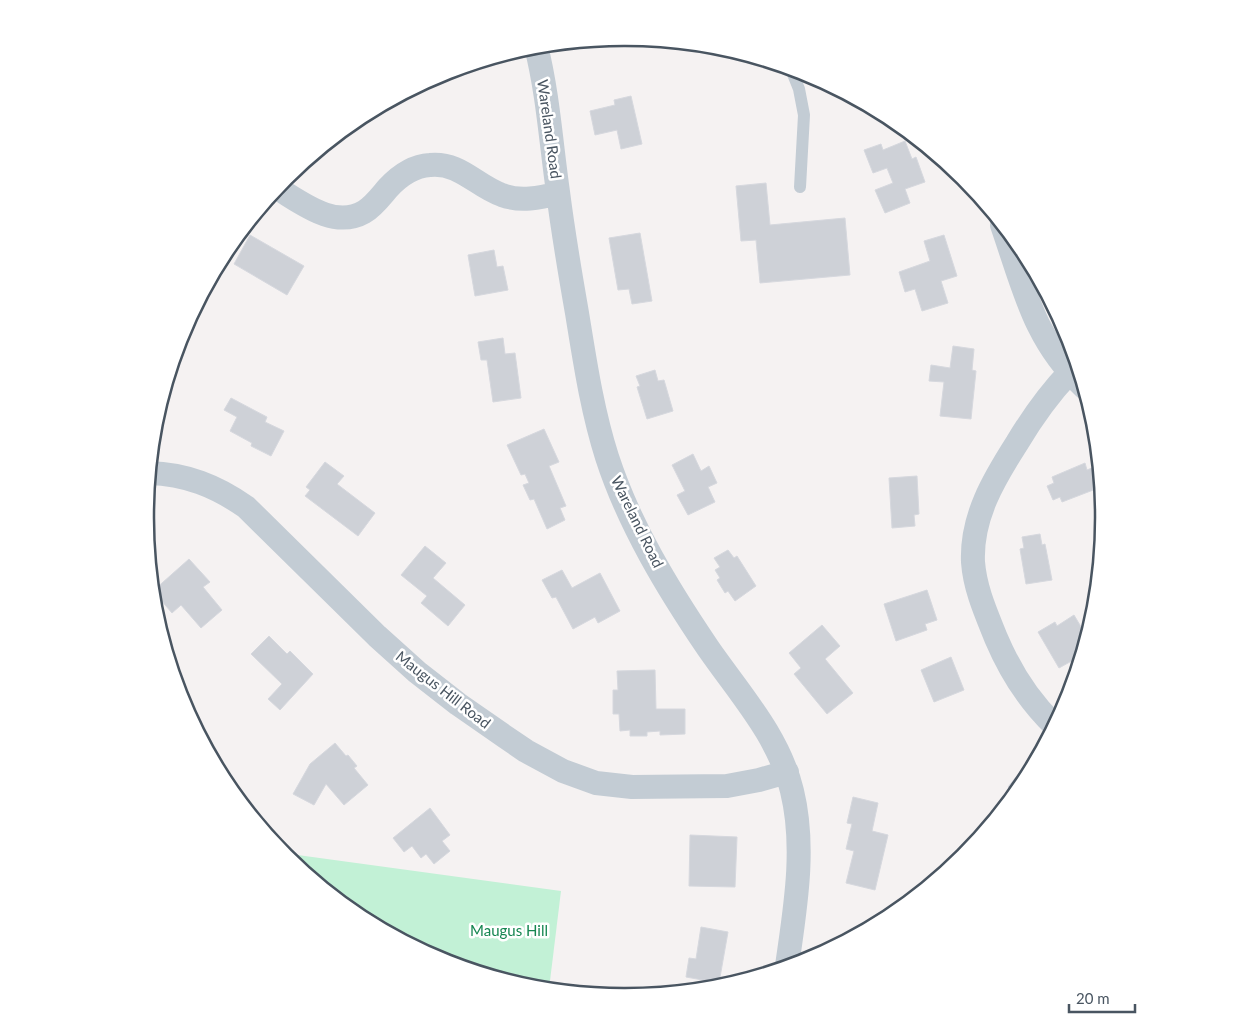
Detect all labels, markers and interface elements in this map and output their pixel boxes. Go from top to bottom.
street label: Wareland Road [534,78,566,180]
street label: Wareland Road [608,473,668,570]
street label: Maugus Hill Road [393,647,495,732]
park label: Maugus Hill [470,921,548,939]
scale bar [1069,982,1135,1014]
text: 20 m [1076,989,1110,1007]

